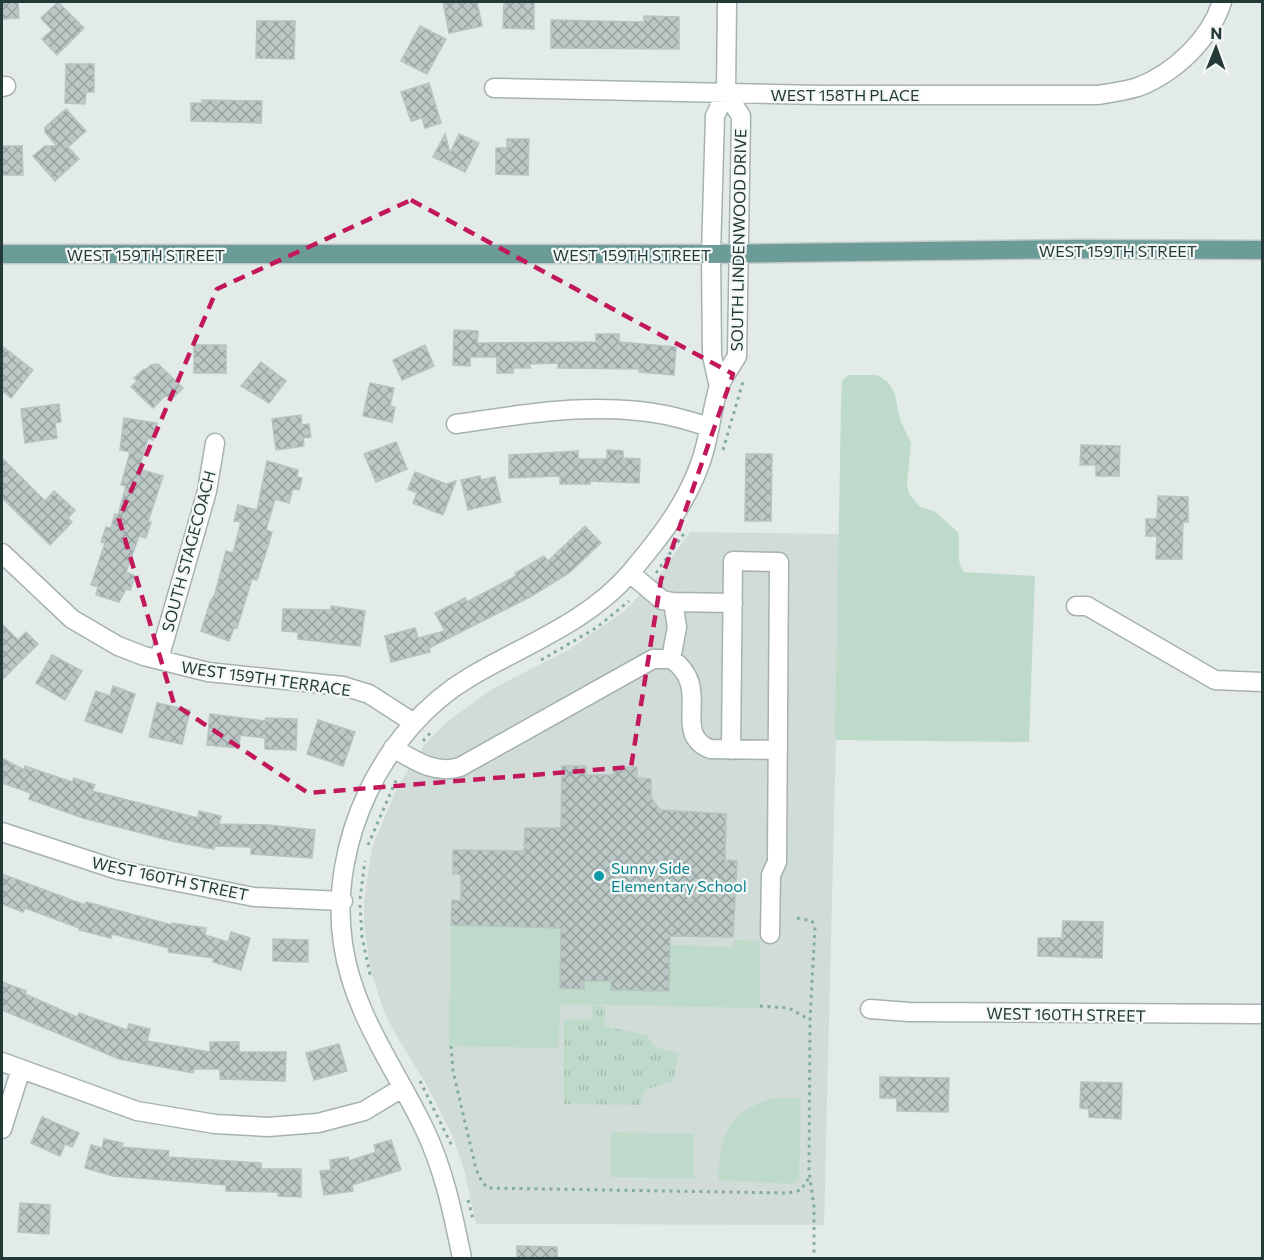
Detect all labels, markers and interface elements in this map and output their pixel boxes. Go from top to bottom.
north arrow [1186,18,1246,78]
text: N [1210,23,1222,42]
street label: WEST 158TH PLACE [770,85,920,104]
street label: SOUTH LINDENWOOD DRIVE [727,128,749,352]
street label: WEST 159TH STREET [1039,241,1197,260]
street label: WEST 159TH STREET [67,245,225,264]
street label: WEST 159TH STREET [553,245,711,264]
street label: SOUTH STAGECOACH [157,468,219,634]
street label: WEST 159TH TERRACE [180,657,352,699]
street label: WEST 160TH STREET [90,852,250,904]
place label: Sunny Side Elementary School [611,858,747,895]
marker: Sunny Side Elementary School [592,869,606,883]
street label: WEST 160TH STREET [986,1003,1146,1025]

